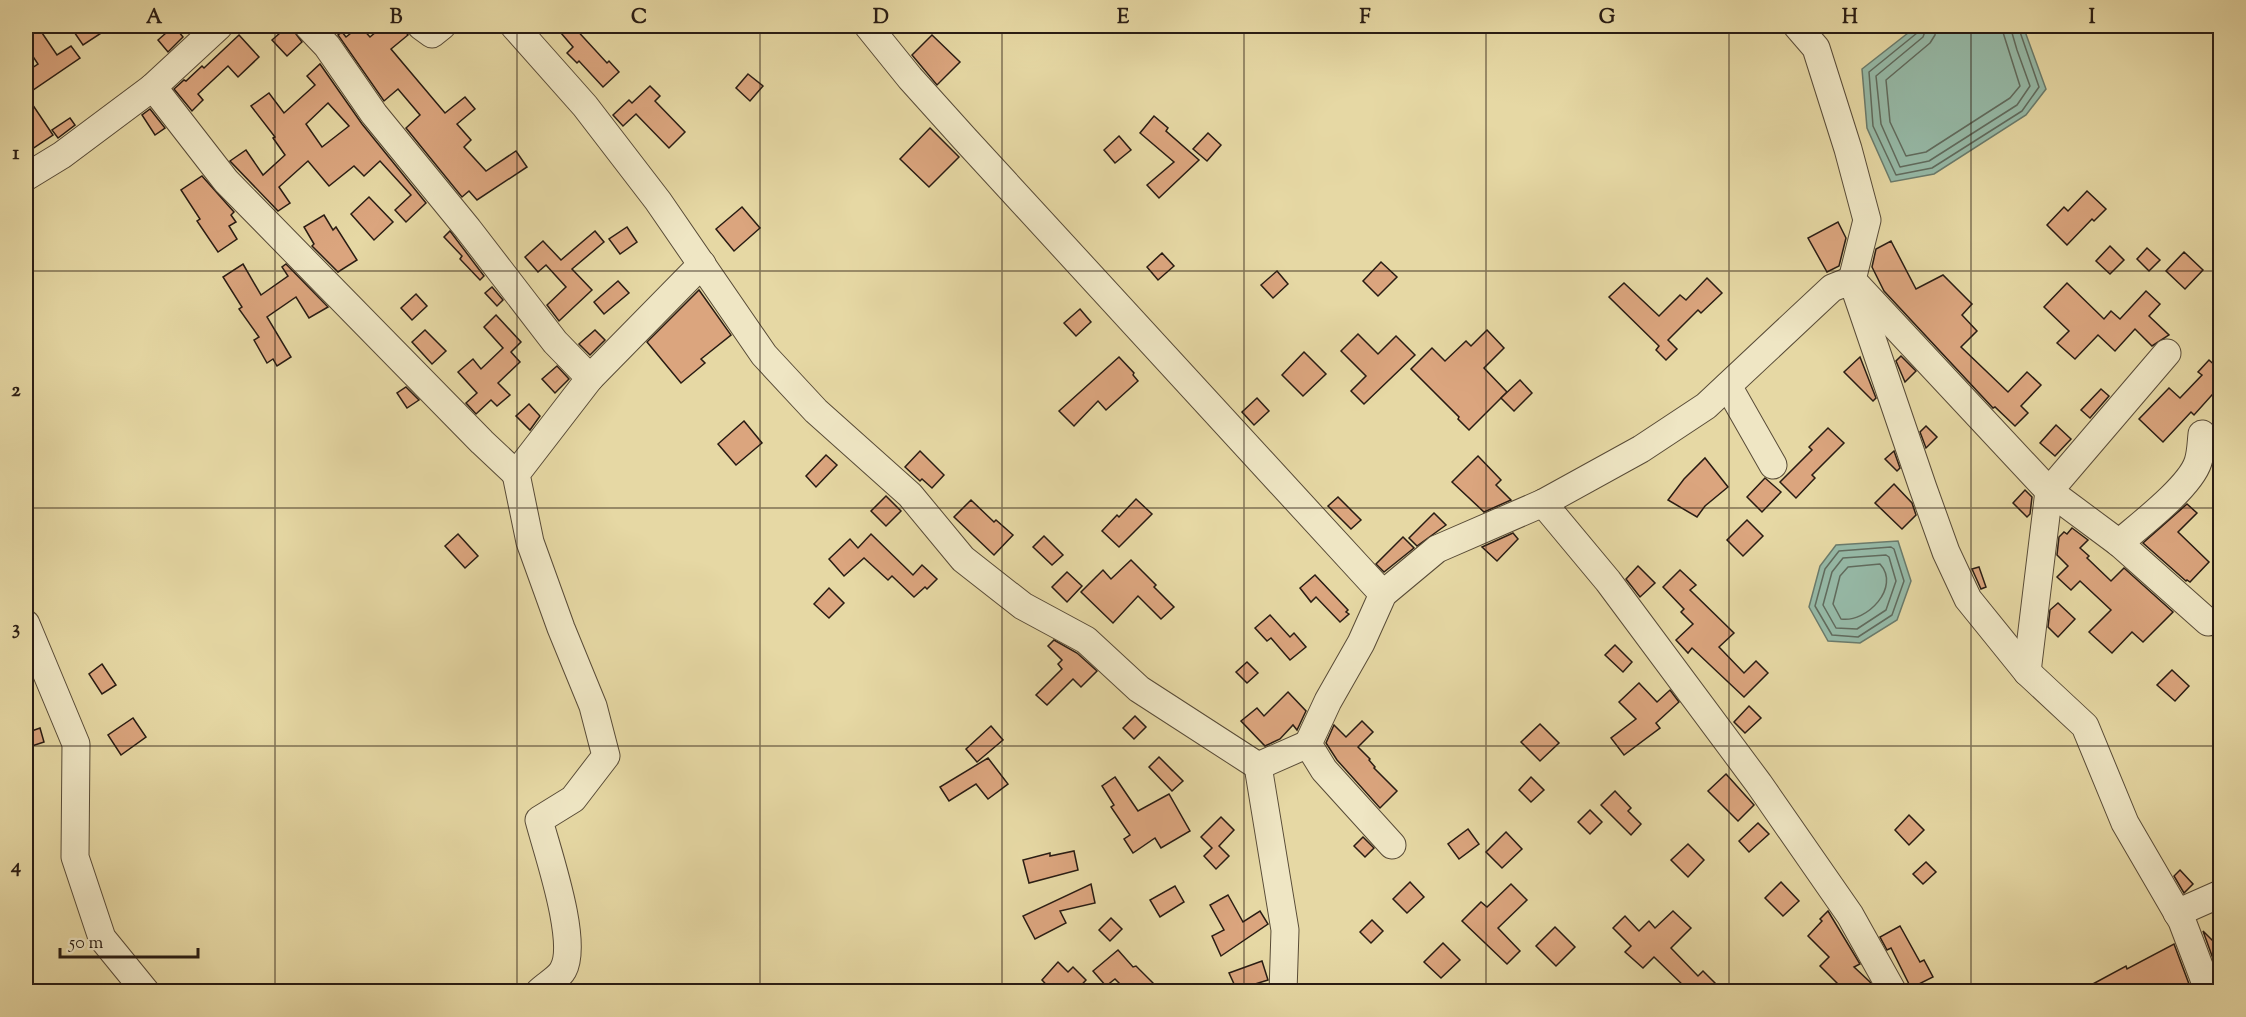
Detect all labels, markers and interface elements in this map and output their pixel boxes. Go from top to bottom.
text: A [146,4,163,33]
text: B [390,4,403,33]
text: C [631,4,647,33]
text: D [873,4,889,33]
text: E [1117,4,1130,33]
text: F [1359,4,1371,33]
text: G [1599,4,1616,33]
text: H [1842,4,1858,33]
text: I [2089,4,2096,33]
text: 1 [13,140,20,169]
text: 2 [11,377,21,406]
text: 3 [12,615,20,644]
text: 4 [10,853,21,882]
scale bar [60,921,198,959]
text: 50 m [68,931,104,957]

